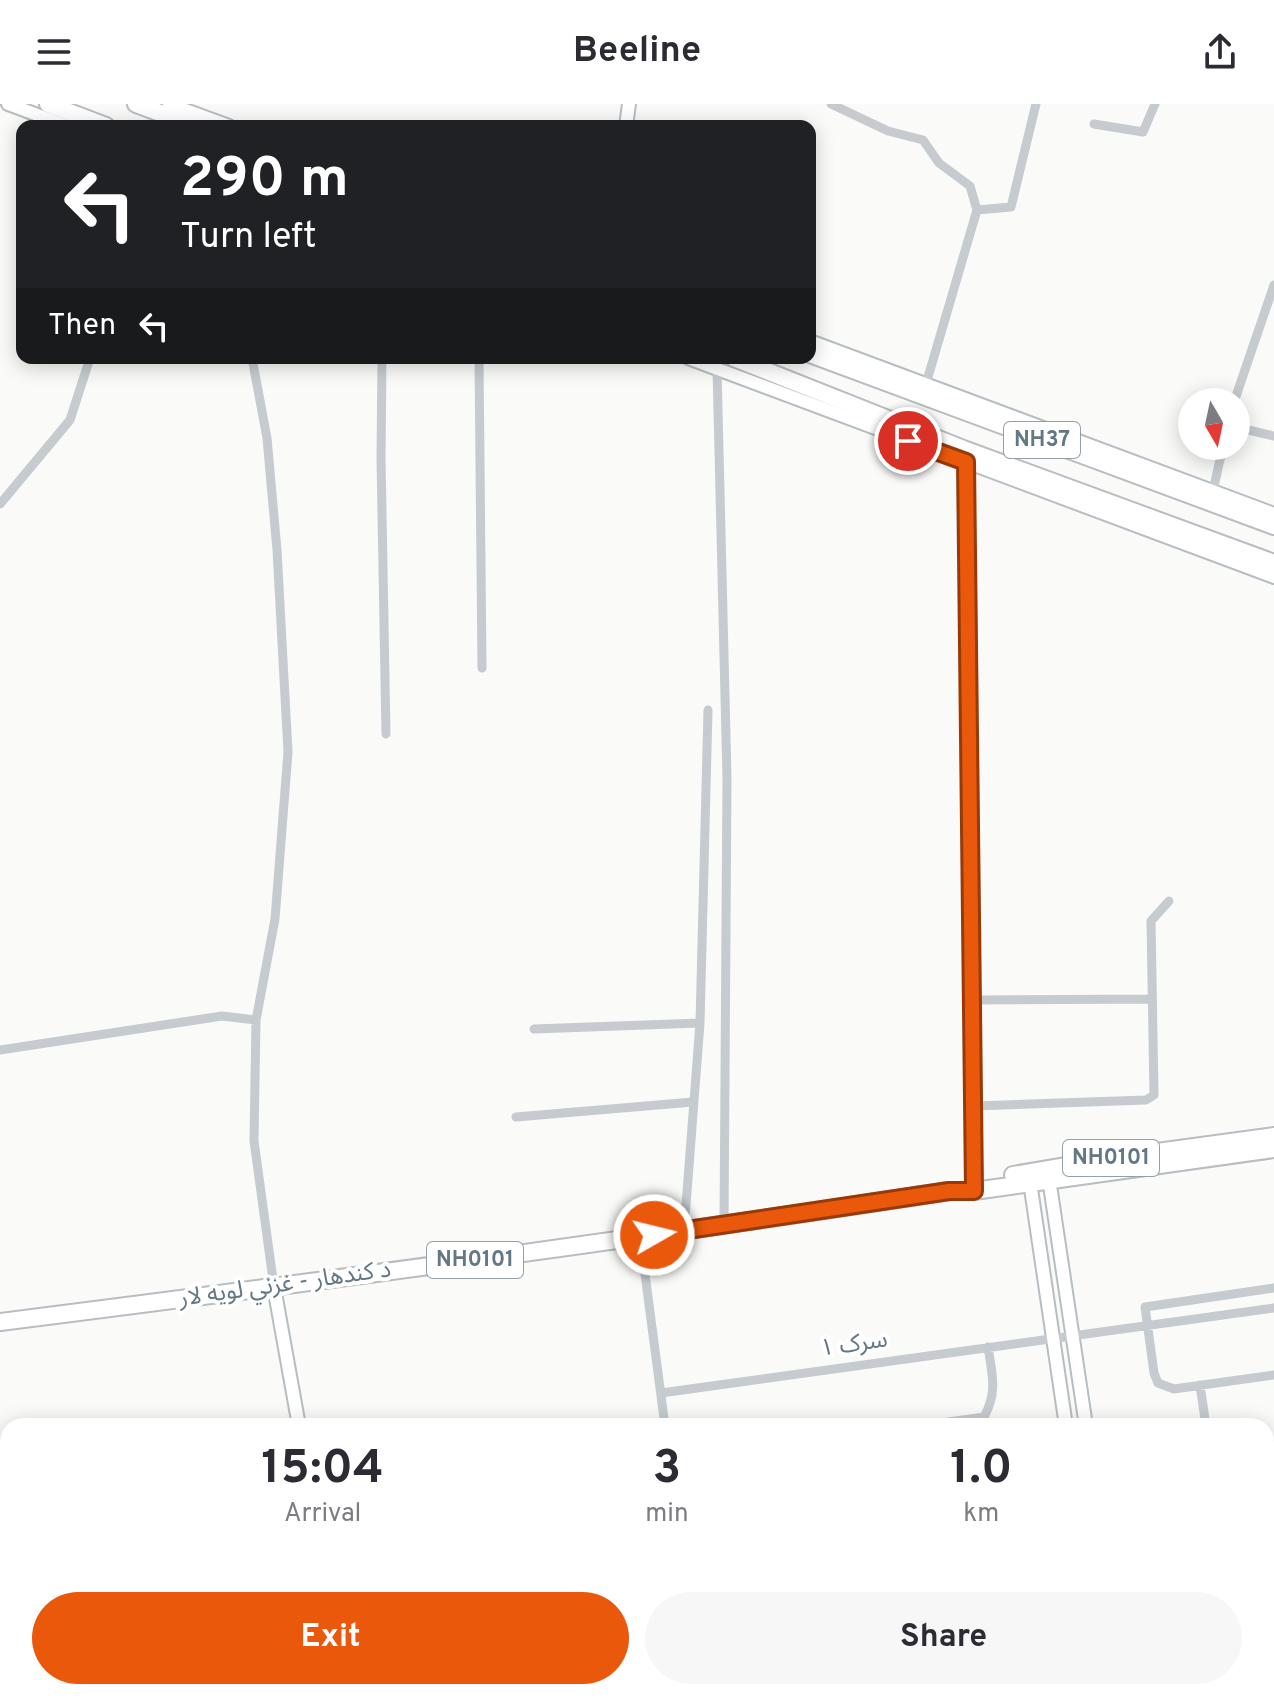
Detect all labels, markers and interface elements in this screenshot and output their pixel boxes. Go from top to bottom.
text: Beeline [573,29,701,75]
icon: menu [32,30,76,74]
icon: share [1198,30,1242,74]
text: 290 m [180,146,349,216]
icon: left [48,152,152,256]
text: Turn left [180,215,317,261]
icon: left [132,304,176,348]
text: Then [48,308,116,345]
north arrow [1178,388,1250,460]
map controls [1178,388,1250,460]
pin [874,407,942,475]
icon: arrive [886,419,930,463]
road number: NH37 [1004,422,1080,458]
road number: NH0101 [1063,1140,1159,1176]
position arrow [612,1193,696,1277]
road number: NH0101 [427,1242,523,1278]
street label: د کندهار - غزني لويه لار [176,1255,393,1316]
street label: سرک ۱ [818,1325,890,1365]
text: 15:04 [261,1440,384,1500]
text: 3 [653,1440,681,1500]
text: 1.0 [950,1440,1013,1500]
text: Arrival [284,1498,361,1531]
text: min [645,1498,689,1531]
text: km [963,1498,999,1531]
button: Exit [32,1592,629,1684]
button: Share [645,1592,1242,1684]

